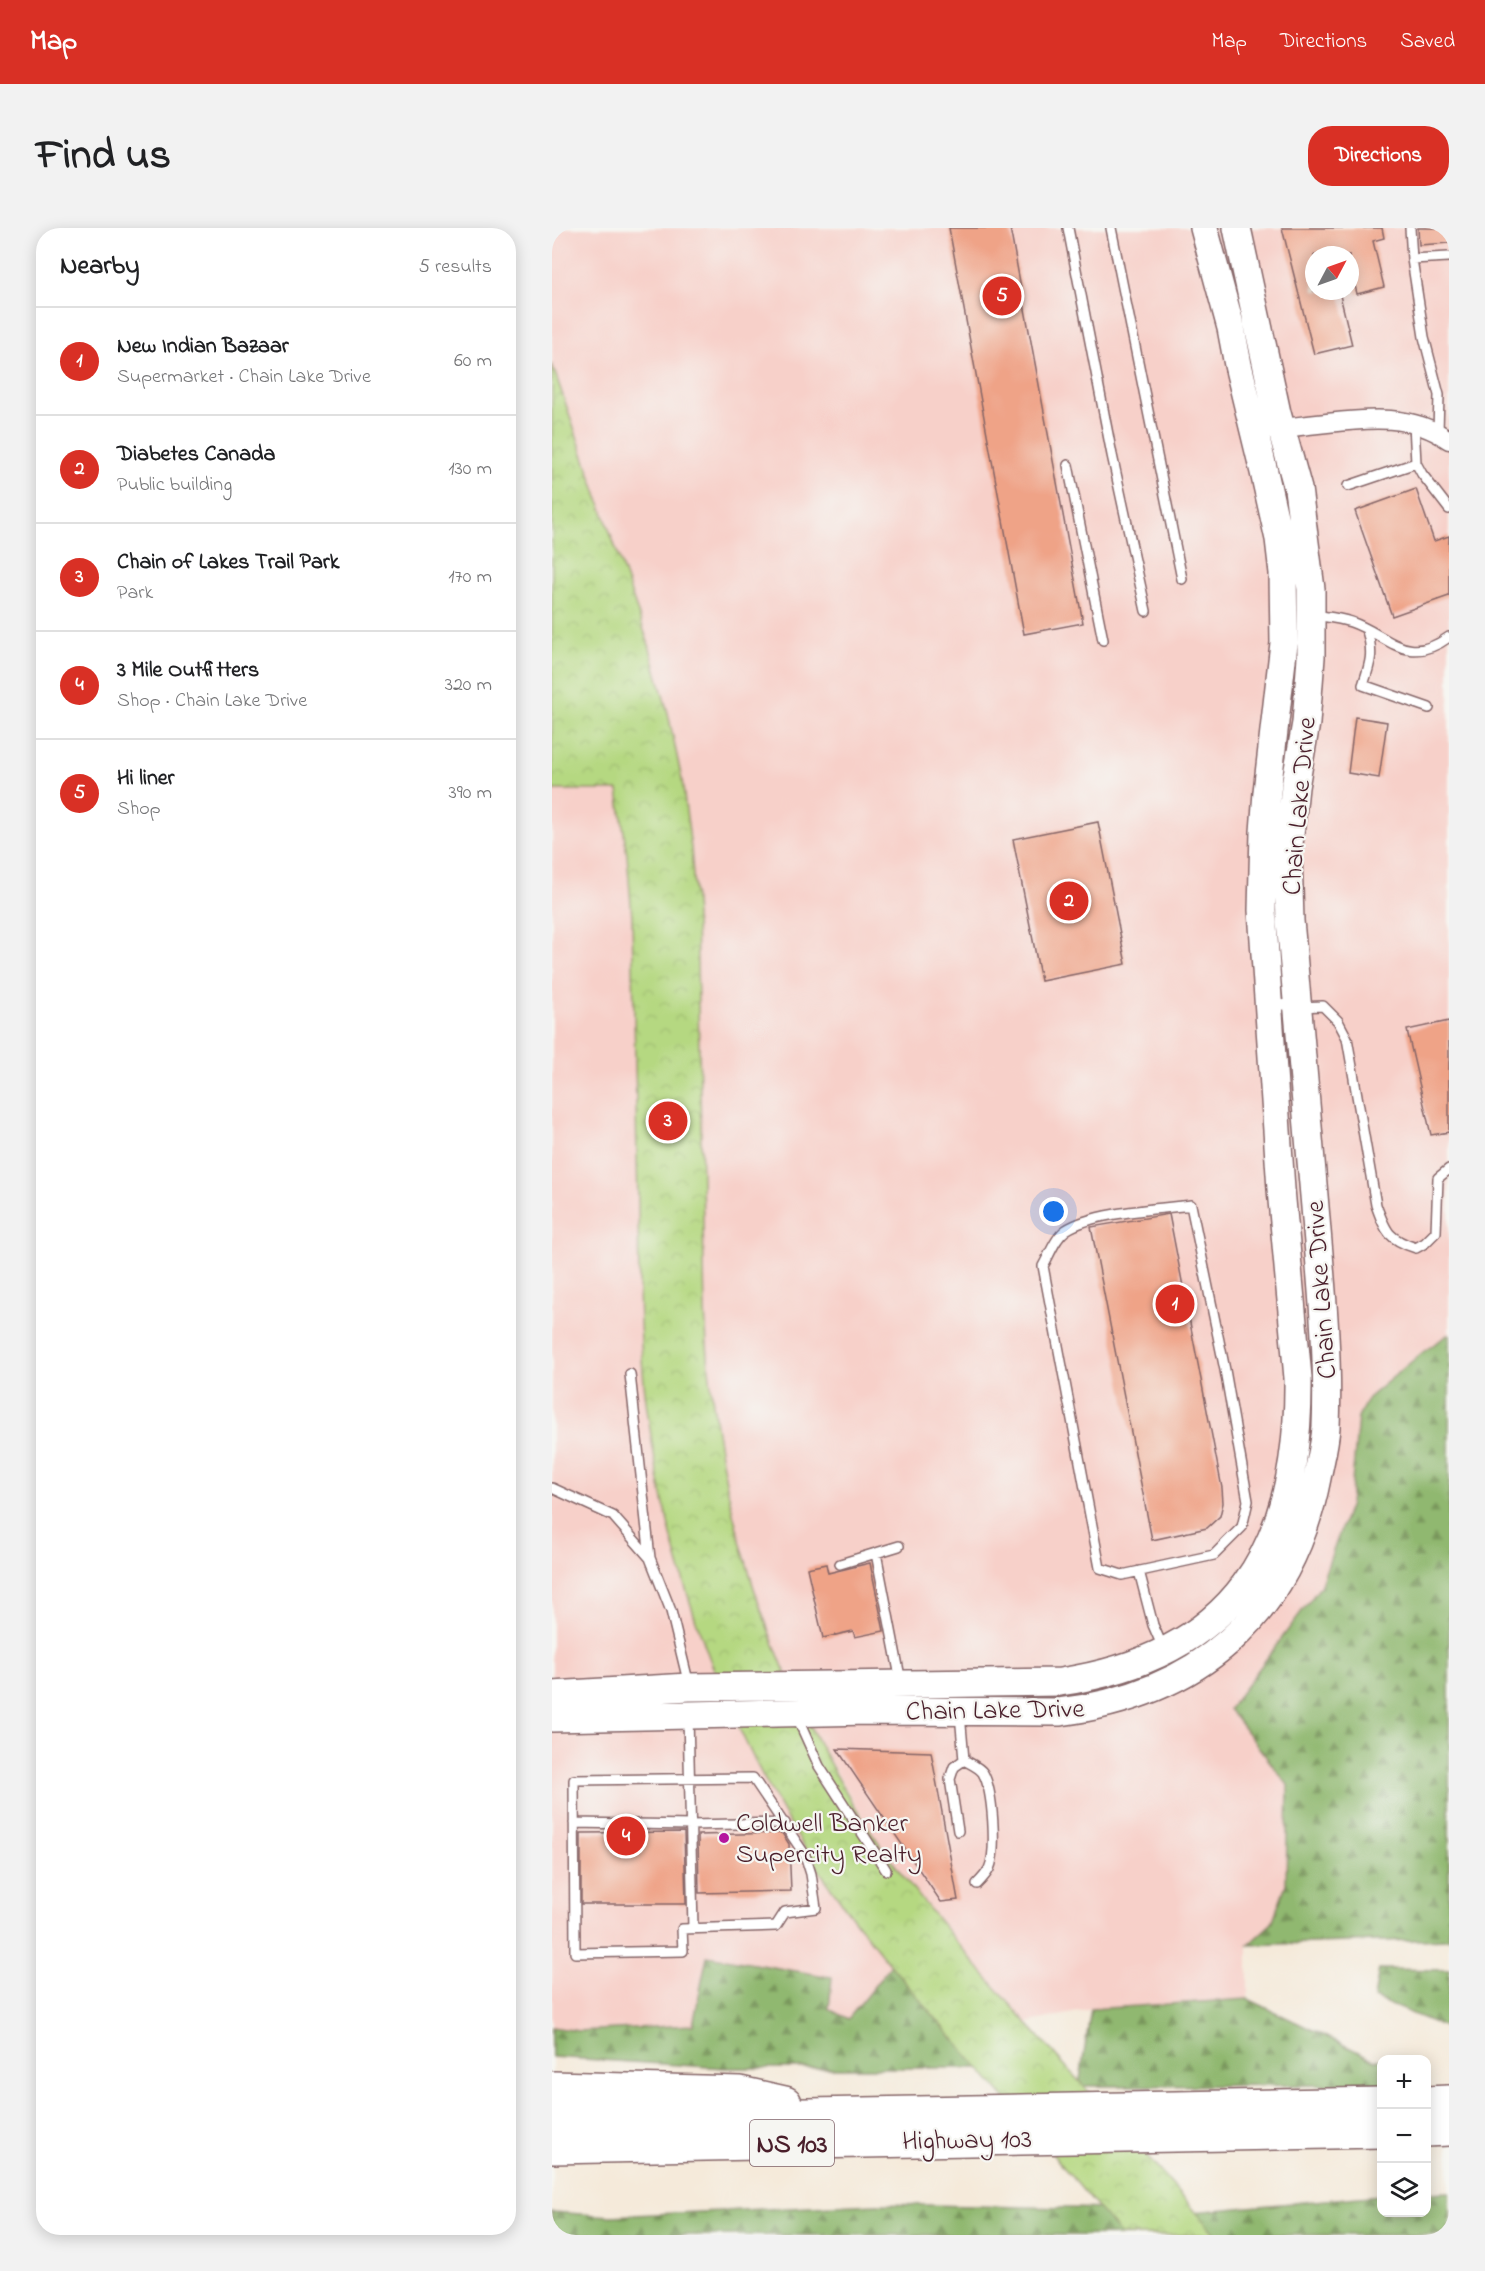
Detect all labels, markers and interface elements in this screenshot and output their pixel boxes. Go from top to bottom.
text: Map [30,22,77,63]
text: Map [1211,27,1247,57]
text: Directions [1280,27,1367,57]
text: Saved [1400,27,1455,57]
text: Find us [36,126,171,187]
button: Directions [1308,126,1449,186]
north arrow [1305,246,1359,300]
text: Nearby [60,248,139,286]
text: 5 results [419,253,492,282]
pin: 5 [982,274,1022,318]
text: New Indian Bazaar [117,331,289,363]
text: 1 [76,347,83,376]
text: 60 m [454,347,492,376]
text: Supermarket · Chain Lake Drive [117,363,371,392]
text: Diabetes Canada [117,439,275,471]
text: 2 [75,455,84,484]
text: 130 m [448,455,492,484]
text: Public building [117,471,232,500]
text: Chain of Lakes Trail Park [117,547,339,579]
text: 3 [75,563,84,592]
text: 170 m [448,563,492,592]
text: Park [117,579,153,608]
text: 3 Mile Outfitters [117,655,259,687]
text: 4 [75,671,84,700]
text: 320 m [445,671,492,700]
text: Shop · Chain Lake Drive [117,687,307,716]
street label: Chain Lake Drive [1273,715,1328,897]
text: Hi liner [117,763,174,795]
text: 5 [74,779,85,808]
text: 390 m [449,779,492,808]
text: Shop [117,795,161,824]
pin: 2 [1050,878,1088,924]
pin: 3 [648,1098,688,1144]
your location [1039,1197,1068,1226]
street label: Chain Lake Drive [1297,1198,1348,1380]
pin: 1 [1156,1282,1194,1326]
street label: Chain Lake Drive [905,1690,1086,1733]
place label: Coldwell Banker Supercity Realty [736,1805,922,1875]
pin: 4 [606,1814,646,1858]
marker: Coldwell Banker Supercity Realty [717,1831,731,1845]
map controls [1377,2055,1431,2217]
button: + [1377,2055,1431,2109]
button: − [1377,2109,1431,2163]
road number: NS 103 [750,2120,834,2166]
street label: Highway 103 [902,2121,1032,2162]
button: layers [1377,2163,1431,2217]

